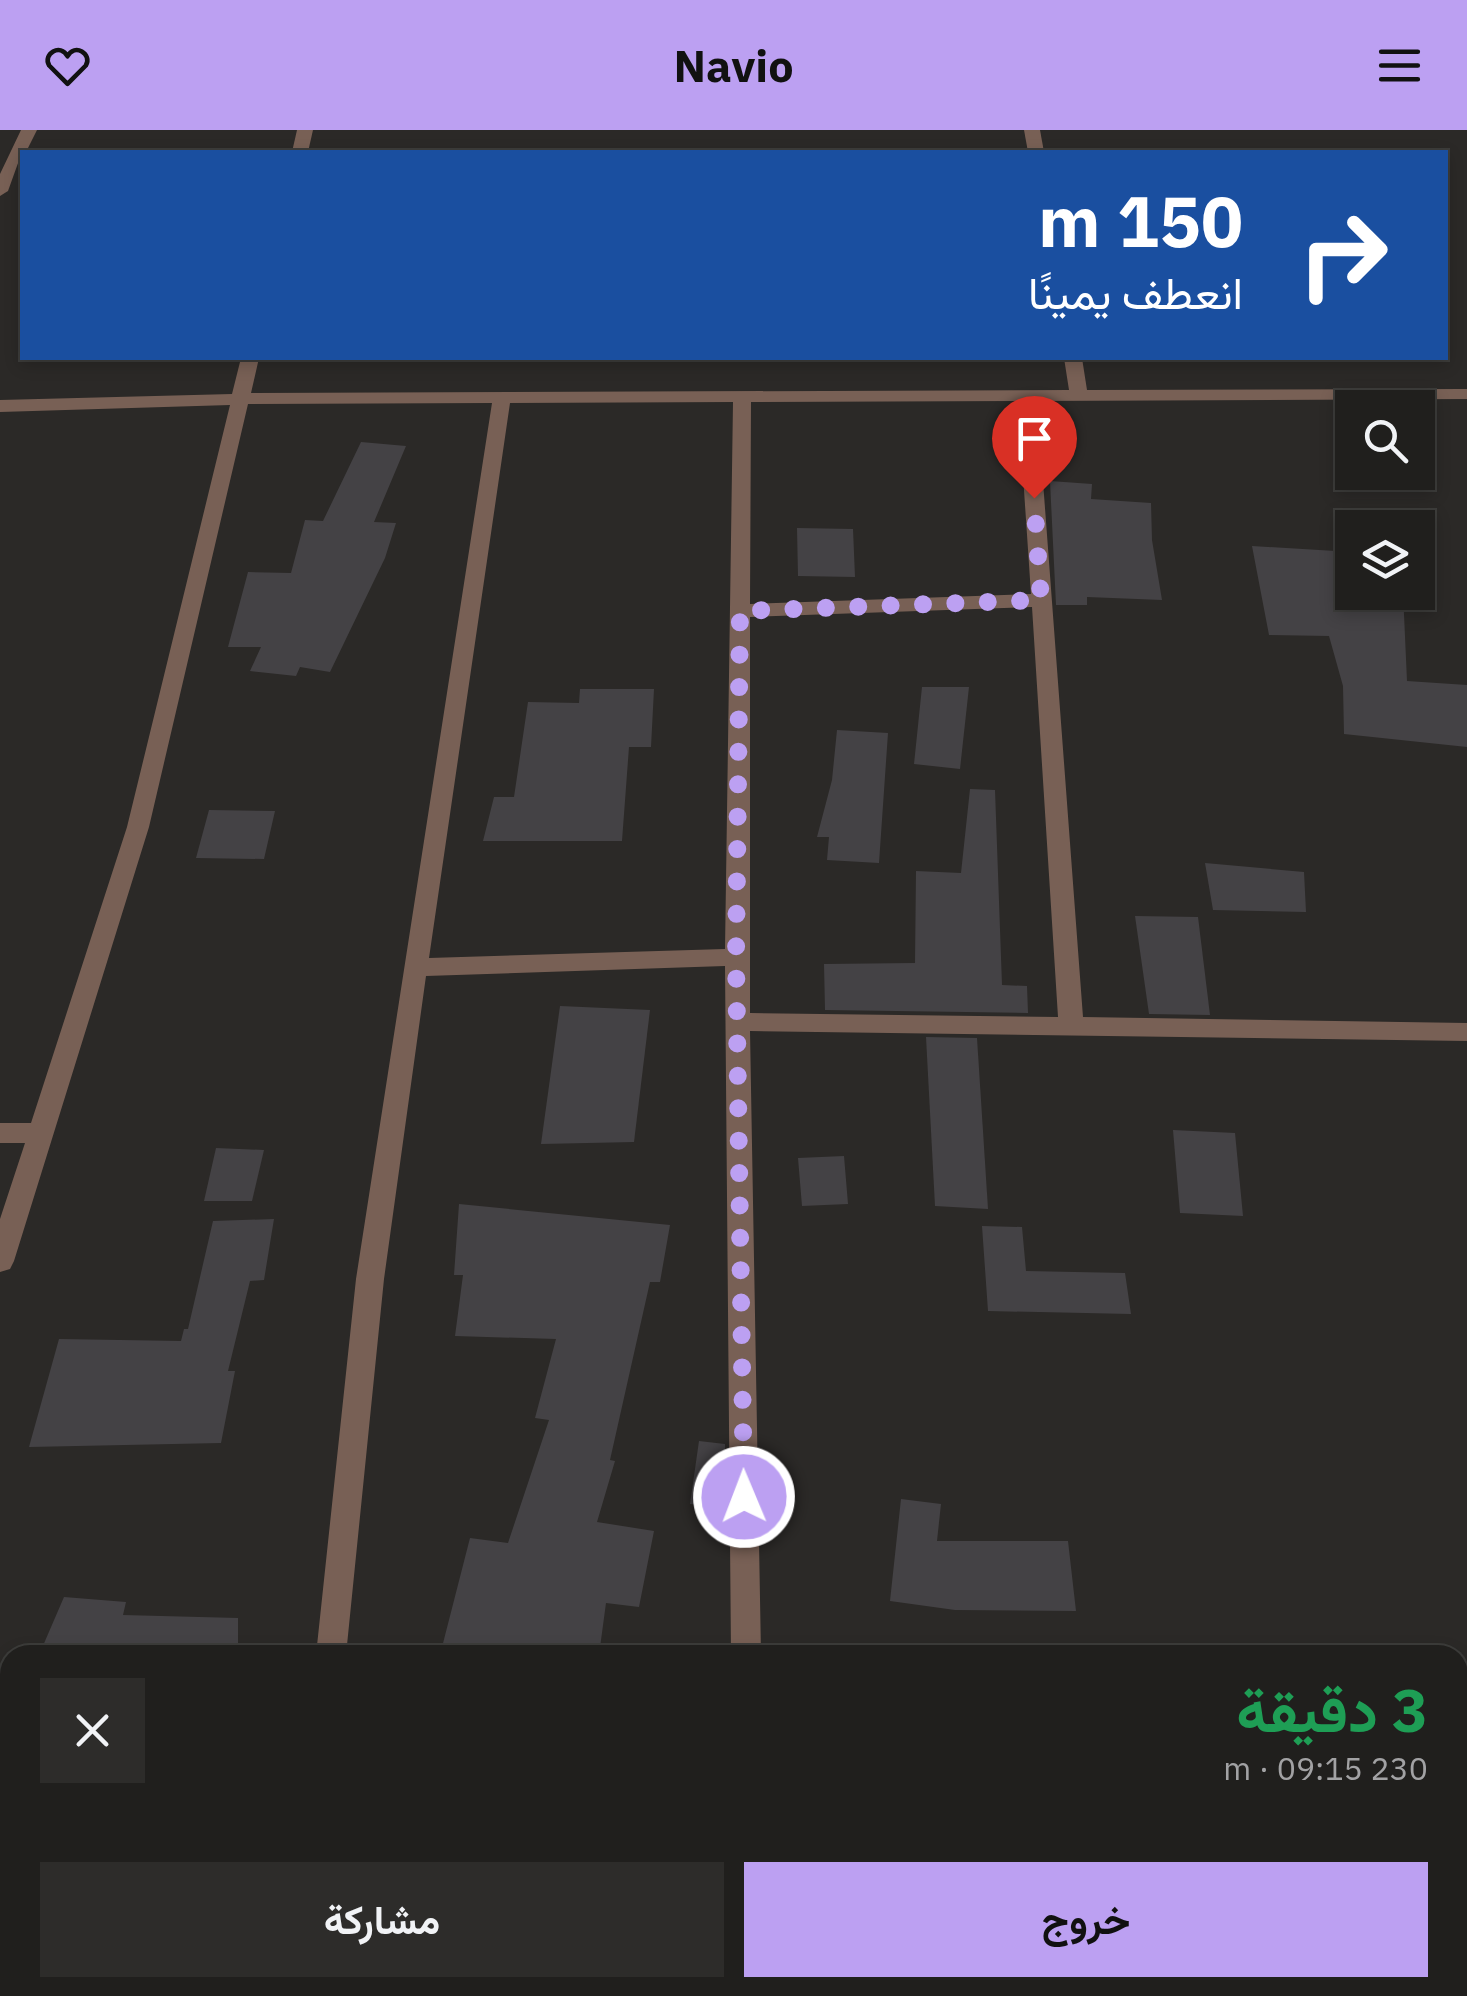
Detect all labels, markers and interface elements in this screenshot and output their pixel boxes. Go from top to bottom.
text: Navio [673,36,794,94]
icon: heart [40,38,95,93]
icon: menu [1372,38,1427,93]
text: 150 m [1038,175,1243,266]
icon: right [1278,190,1408,320]
text: انعطف يمينًا [1028,263,1243,321]
map controls [1335,390,1435,610]
button: search [1335,390,1435,490]
pin [992,396,1077,499]
icon: arrive [1007,411,1062,466]
button: layers [1335,510,1435,610]
position arrow [692,1445,796,1549]
text: 3 دقيقة [1236,1670,1428,1749]
button: close [40,1678,145,1783]
text: 230 m · 09:15 [1223,1747,1428,1789]
button: مشاركة [40,1862,724,1977]
button: خروج [744,1862,1428,1977]

